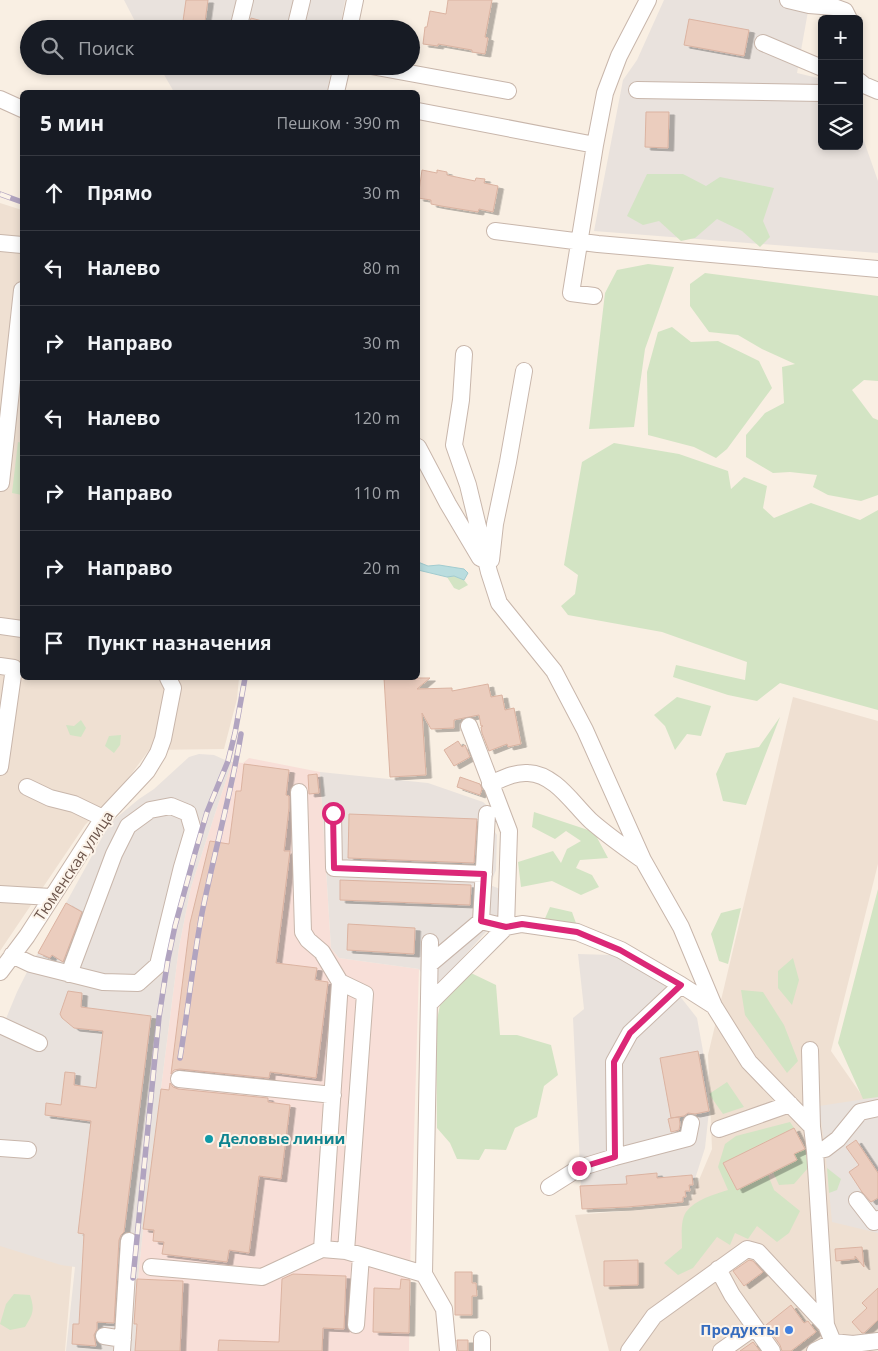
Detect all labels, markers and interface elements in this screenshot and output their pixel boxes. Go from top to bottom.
map controls [818,15,863,150]
button: + [818,15,863,60]
search box [20,20,420,75]
icon: search [38,34,66,62]
text: Поиск [78,35,134,61]
button: − [818,60,863,105]
button: layers [818,105,863,150]
text: 5 мин [40,109,104,137]
text: Пешком · 390 m [277,112,400,134]
icon: ahead [40,179,68,207]
text: Прямо [87,180,152,206]
text: 30 m [363,182,400,204]
icon: left [40,254,68,282]
text: Налево [87,255,160,281]
text: 80 m [363,257,400,279]
icon: right [40,329,68,357]
text: Направо [87,330,173,356]
text: 30 m [363,332,400,354]
icon: left [40,404,68,432]
text: Налево [87,405,160,431]
text: 120 m [354,407,400,429]
icon: right [40,479,68,507]
text: Направо [87,480,173,506]
text: 110 m [354,482,400,504]
icon: right [40,554,68,582]
text: Направо [87,555,173,581]
text: 20 m [363,557,400,579]
icon: arrive [40,629,68,657]
text: Пункт назначения [87,630,272,656]
route start [322,802,345,825]
street label: Тюменская улица [29,807,117,924]
place label: Деловые линии [219,1128,345,1148]
marker: Деловые линии [203,1133,215,1145]
route end [568,1157,591,1180]
place label: Продукты [700,1319,779,1339]
marker: Продукты [783,1324,795,1336]

